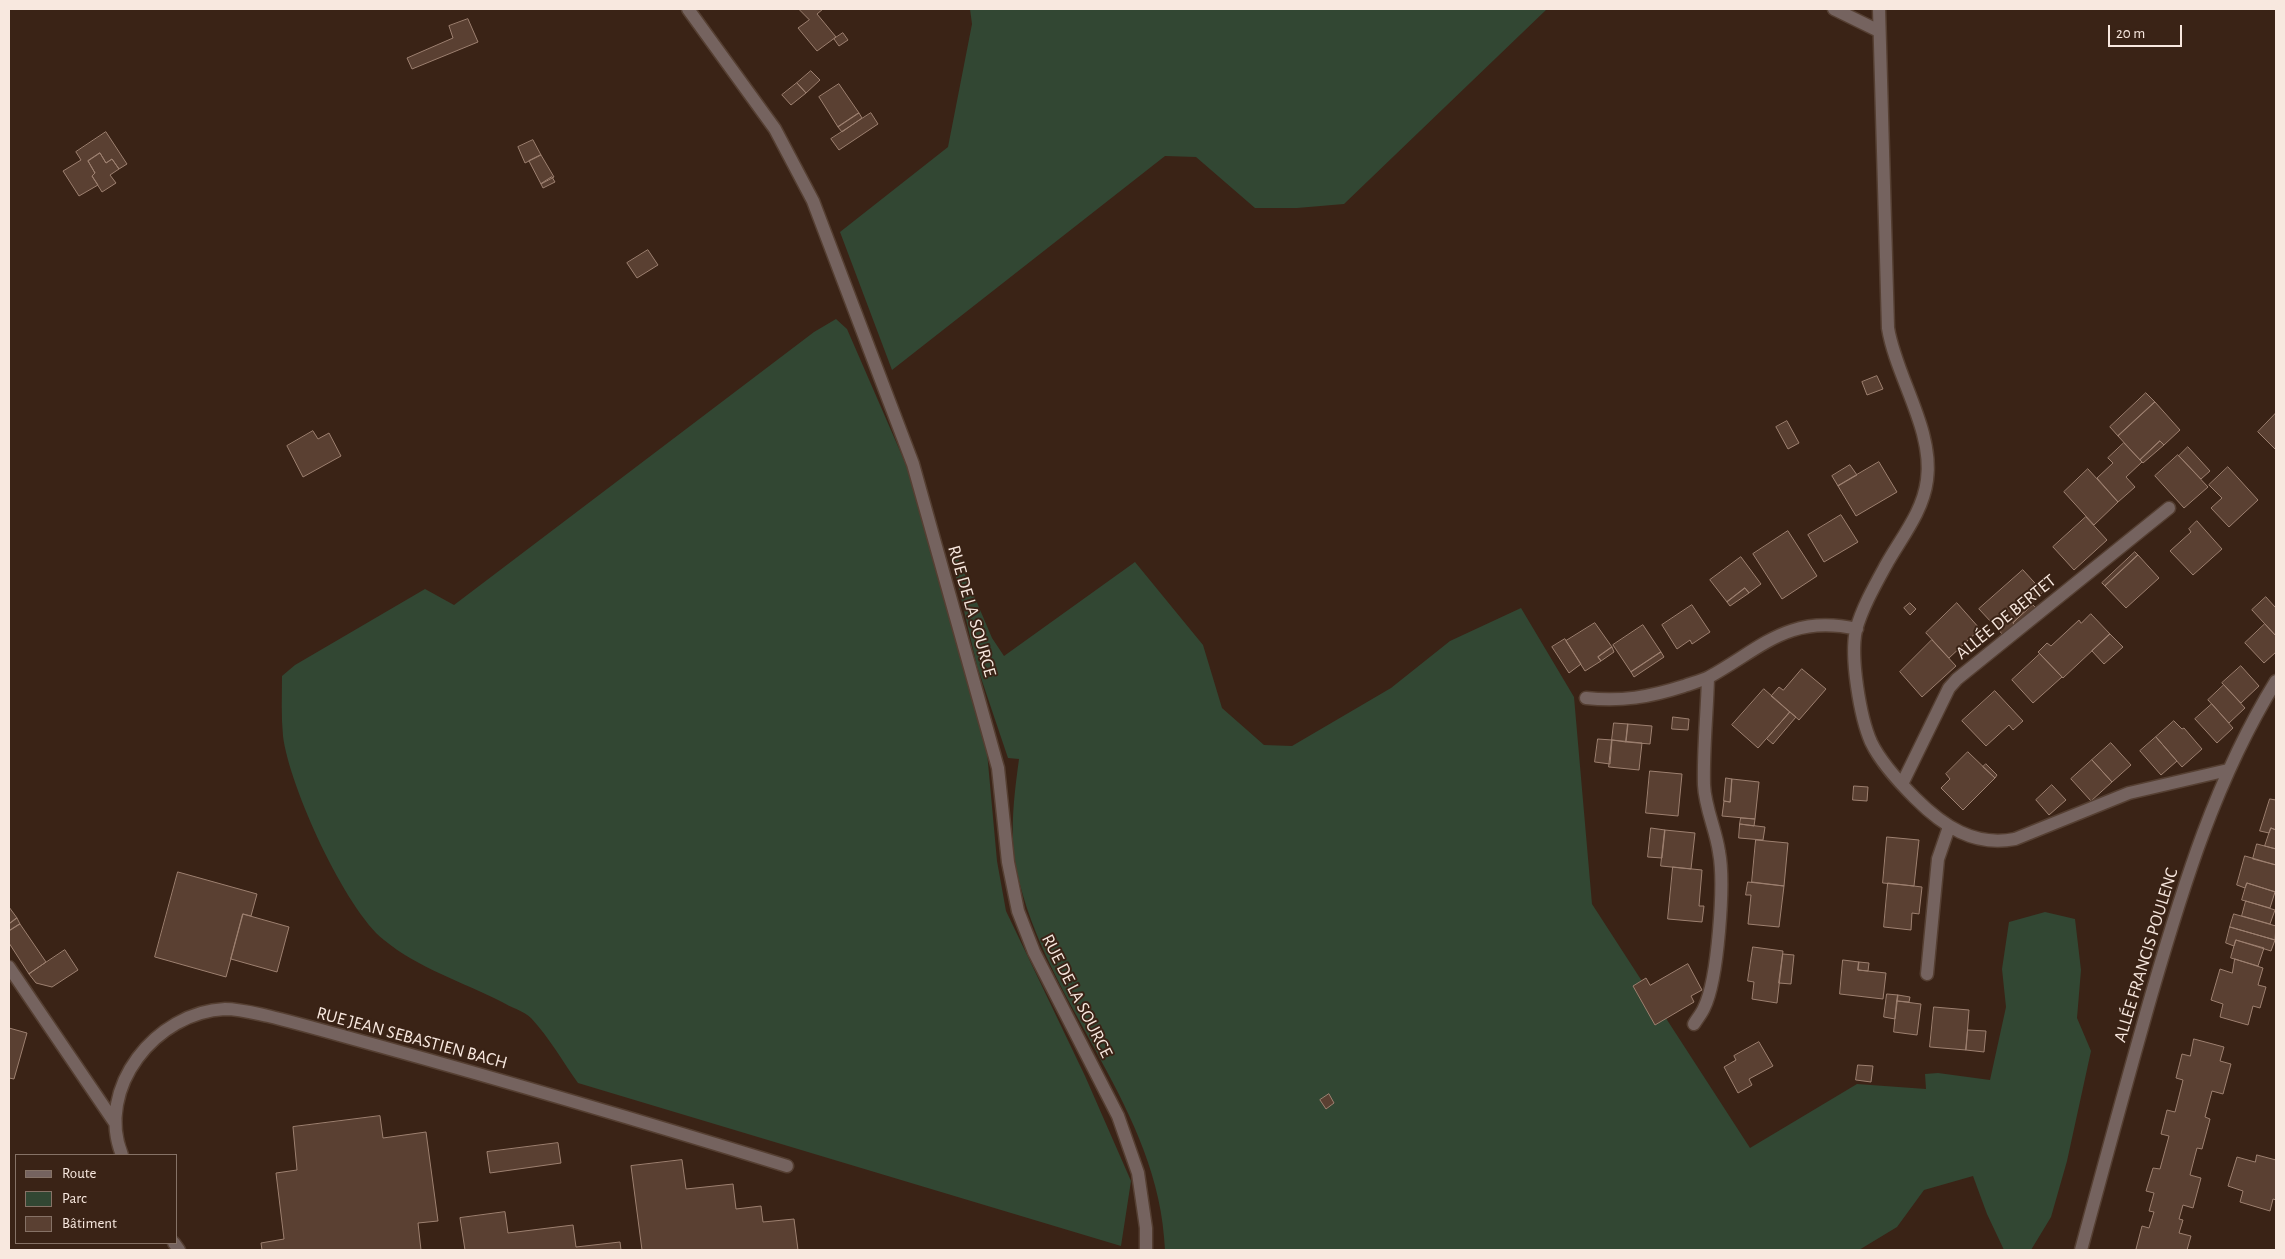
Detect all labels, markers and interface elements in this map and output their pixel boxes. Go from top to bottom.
scale bar [2110,15,2184,47]
text: 20 m [2116,26,2145,41]
street label: RUE DE LA SOURCE [943,543,1001,679]
street label: ALLÉE DE BERTET [1951,570,2061,664]
street label: ALLÉE FRANCIS POULENC [2109,865,2183,1045]
street label: RUE DE LA SOURCE [1037,931,1117,1061]
street label: RUE JEAN SEBASTIEN BACH [314,1002,510,1074]
legend [15,1154,178,1244]
text: Route [62,1166,96,1181]
text: Parc [62,1191,87,1206]
text: Bâtiment [62,1216,117,1231]

